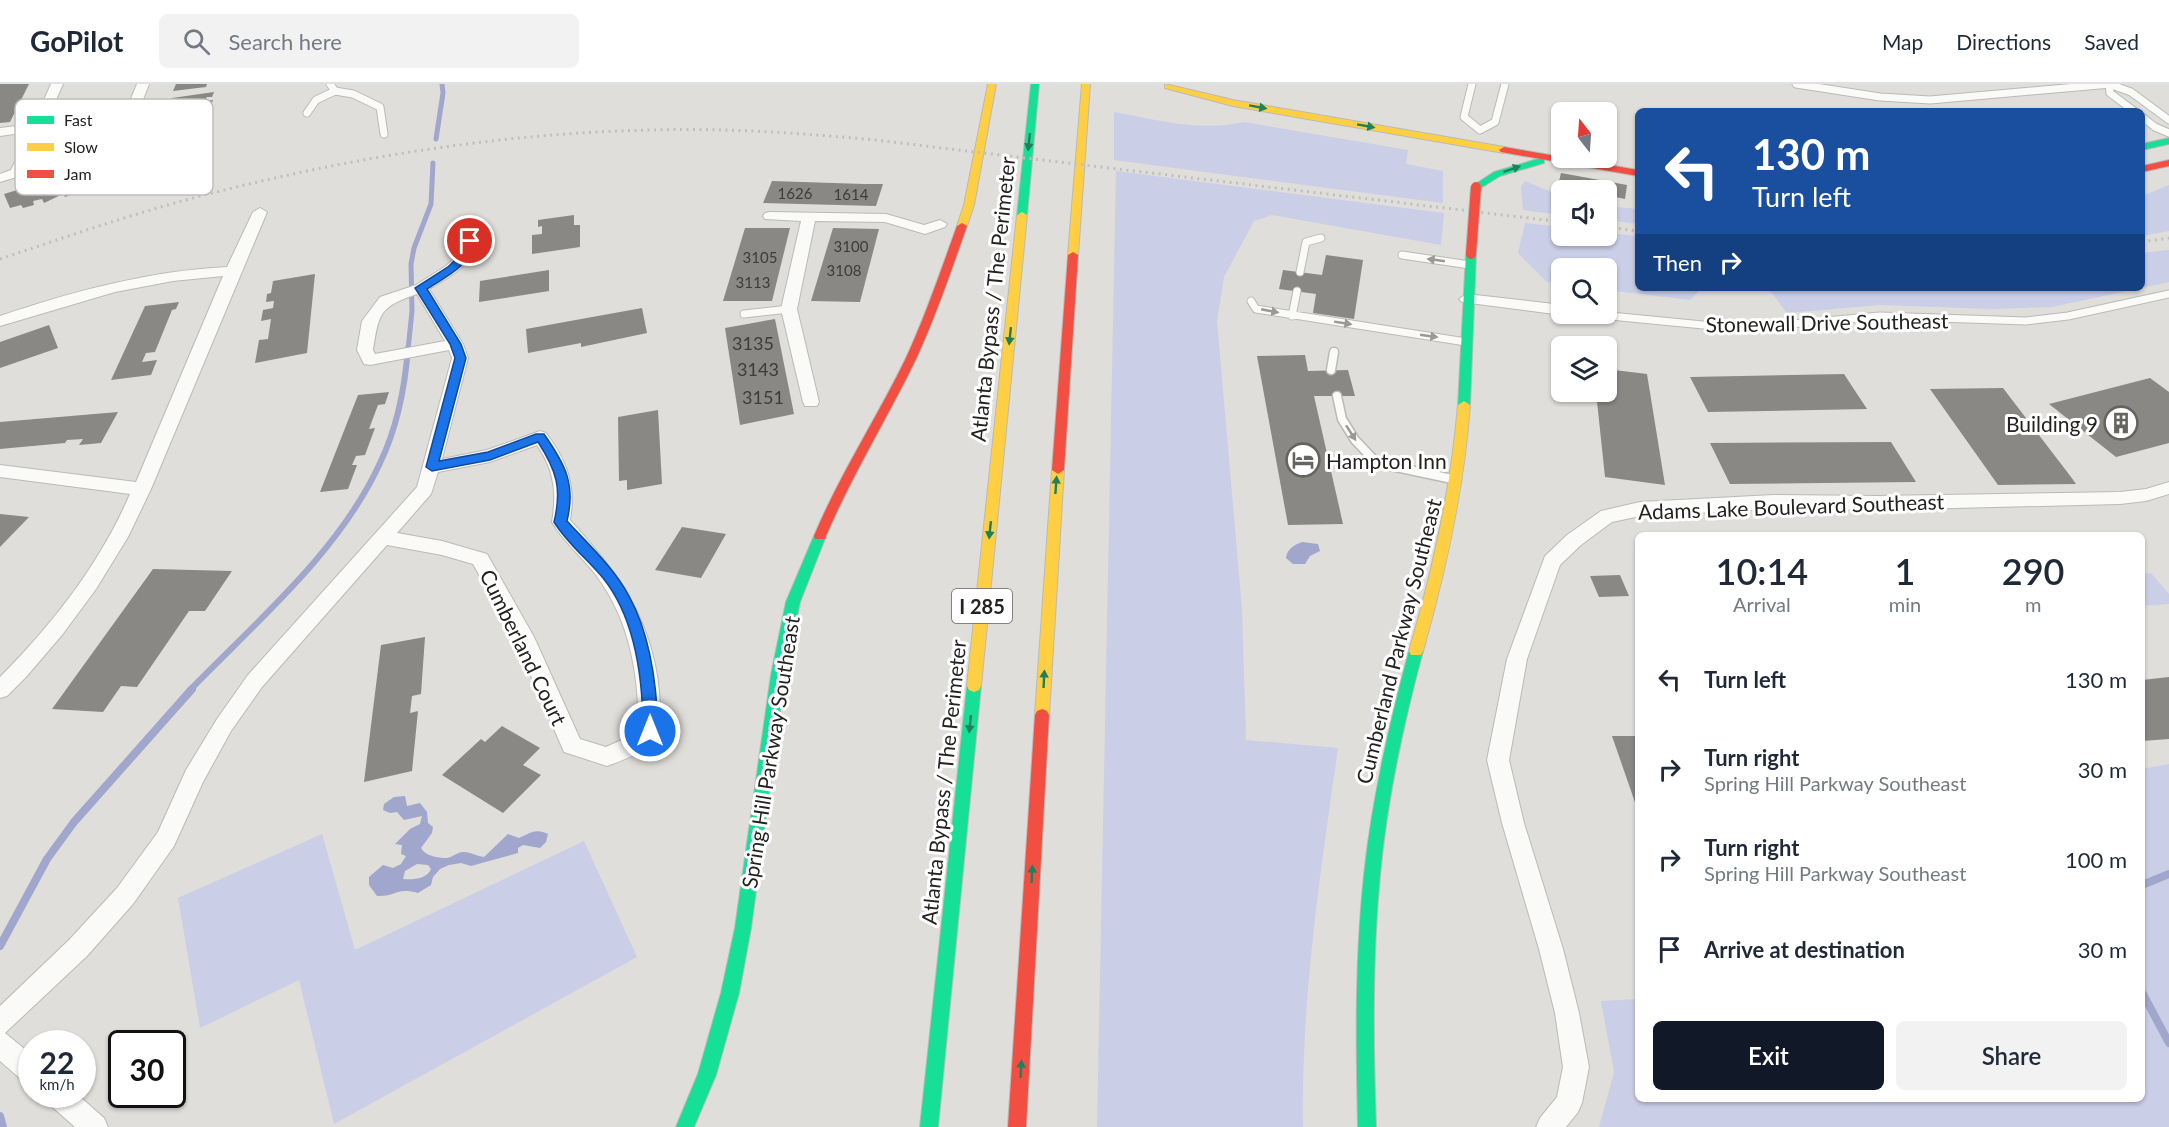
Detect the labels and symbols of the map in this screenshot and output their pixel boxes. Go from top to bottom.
legend [15,99,213,195]
north arrow [1551,102,1617,168]
one-way arrow [1248,103,1267,112]
text: Fast [64,110,93,129]
one-way arrow [1357,122,1376,131]
one-way arrow [1025,133,1034,152]
text: Slow [64,137,98,156]
street label: Atlanta Bypass / The Perimeter [965,155,1019,443]
one-way arrow [1503,163,1521,173]
text: Jam [64,164,92,183]
house number: 1626 [778,184,813,202]
house number: 1614 [834,185,869,203]
pin [444,215,495,266]
house number: 3100 [834,237,869,255]
house number: 3105 [743,248,777,266]
one-way arrow [1426,256,1445,265]
house number: 3108 [827,261,861,279]
house number: 3113 [736,273,770,291]
one-way arrow [1261,307,1280,316]
street label: Stonewall Drive Southeast [1705,307,1949,337]
one-way arrow [1333,319,1352,328]
one-way arrow [1005,327,1015,346]
house number: 3135 [732,332,774,354]
one-way arrow [1420,332,1439,341]
house number: 3143 [737,358,779,380]
house number: 3151 [742,386,784,408]
building icon: Building 9 [2103,405,2139,441]
place label: Building 9 [2006,411,2098,436]
one-way arrow [1345,425,1356,441]
hotel icon: Hampton Inn [1285,442,1321,478]
place label: Hampton Inn [1326,448,1447,473]
one-way arrow [1052,475,1061,494]
street label: Adams Lake Boulevard Southeast [1638,488,1945,524]
street label: Cumberland Parkway Southeast [1350,495,1446,786]
one-way arrow [985,521,995,540]
street label: Cumberland Court [475,565,573,729]
road number: I 285 [952,589,1012,623]
street label: Spring Hill Parkway Southeast [736,614,804,890]
street label: Atlanta Bypass / The Perimeter [916,638,970,926]
one-way arrow [1039,670,1049,689]
position arrow [618,699,682,763]
one-way arrow [965,715,975,734]
one-way arrow [1028,864,1037,883]
speed limit sign: 30 [108,1030,186,1108]
one-way arrow [1016,1059,1025,1078]

